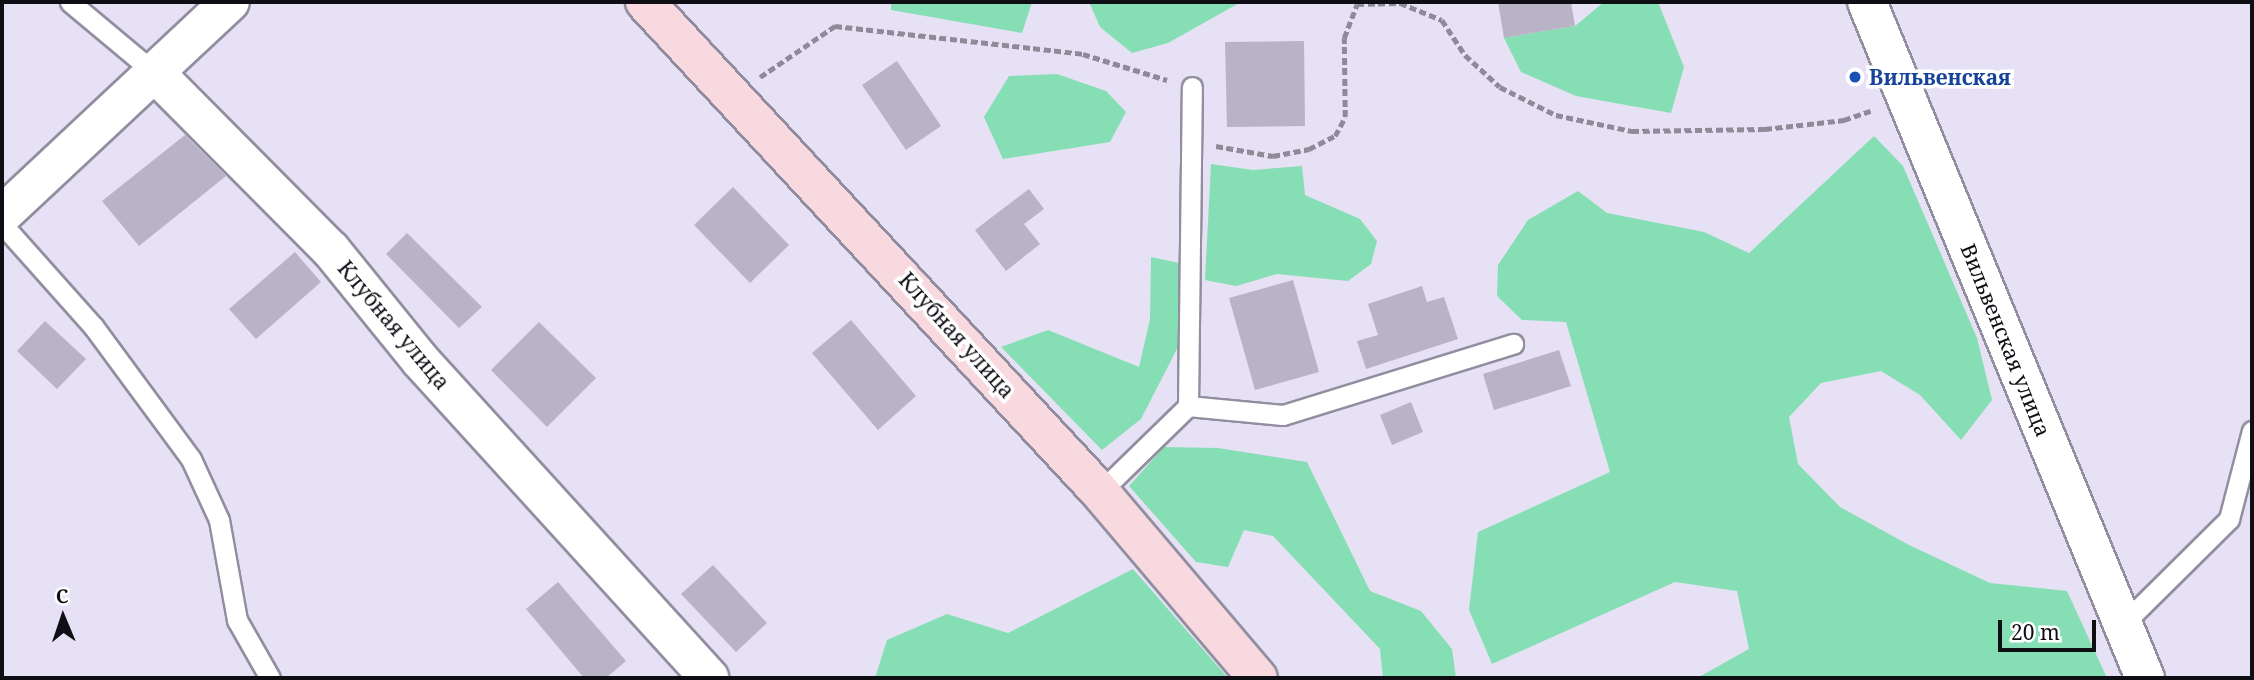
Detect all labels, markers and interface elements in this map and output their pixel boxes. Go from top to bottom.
place label: Вильвенская [1869,64,2011,90]
marker: Вильвенская [1847,69,1863,85]
street label: Вильвенская улица [1956,240,2056,440]
street label: Клубная улица [333,256,455,394]
street label: Клубная улица [894,267,1020,403]
north arrow [28,582,98,652]
text: С [56,583,69,609]
scale bar [2002,606,2100,650]
text: 20 m [2011,618,2060,646]

